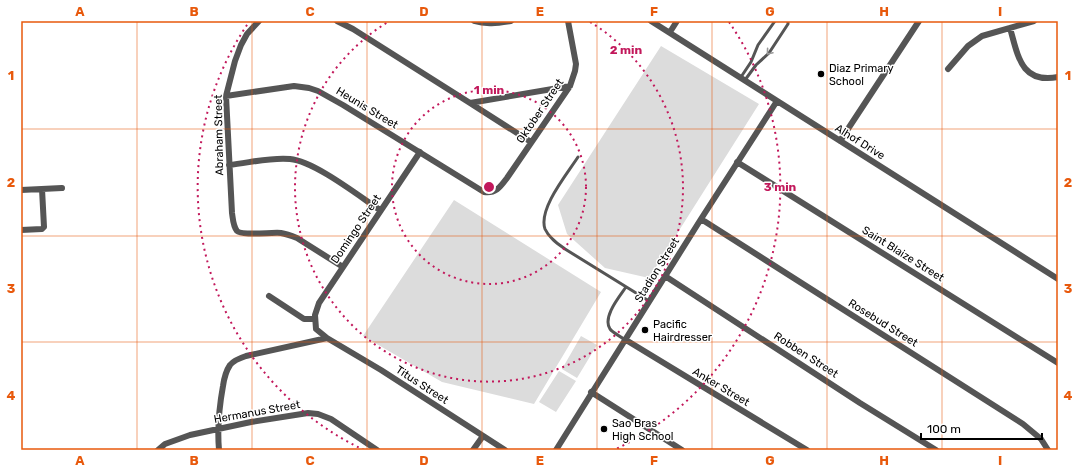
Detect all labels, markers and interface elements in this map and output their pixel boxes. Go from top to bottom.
text: A [75,4,85,19]
text: B [189,4,199,19]
text: C [305,4,315,19]
text: D [419,4,429,19]
text: E [536,4,544,19]
text: F [650,4,658,19]
text: G [765,4,775,19]
text: H [879,4,889,19]
text: I [998,4,1002,19]
text: 2 min [610,43,643,57]
one-way arrow [766,47,773,55]
place label: Diaz Primary School [829,62,894,88]
text: 1 [8,68,14,83]
text: 1 [1065,68,1071,83]
marker: Diaz Primary School [816,69,826,79]
street label: Oktober Street [514,76,567,146]
text: 1 min [474,83,505,97]
street label: Heunis Street [334,84,401,132]
street label: Abraham Street [212,94,226,176]
street label: Alhof Drive [833,122,887,162]
text: 2 [7,175,15,190]
text: 2 [1064,175,1072,190]
centre of rings [482,180,496,194]
text: 3 min [764,180,797,194]
street label: Domingo Street [328,191,384,266]
street label: Saint Blaize Street [860,224,947,285]
street label: Stadion Street [632,235,682,305]
text: 3 [7,281,16,296]
text: 3 [1064,281,1073,296]
street label: Rosebud Street [846,296,921,350]
place label: Pacific Hairdresser [653,318,713,344]
marker: Pacific Hairdresser [640,325,650,335]
street label: Robben Street [771,329,841,381]
street label: Titus Street [393,363,451,407]
street label: Anker Street [690,365,752,409]
text: 4 [7,388,16,403]
text: 4 [1064,388,1073,403]
street label: Hermanus Street [213,398,302,426]
scale bar [921,415,1042,441]
place label: Sao Bras High School [612,417,673,443]
text: 100 m [927,422,961,436]
marker: Sao Bras High School [599,424,609,434]
text: A [75,453,85,468]
text: B [189,453,199,468]
text: C [305,453,315,468]
text: D [419,453,429,468]
text: E [536,453,544,468]
text: F [650,453,658,468]
text: G [765,453,775,468]
text: H [879,453,889,468]
text: I [998,453,1002,468]

